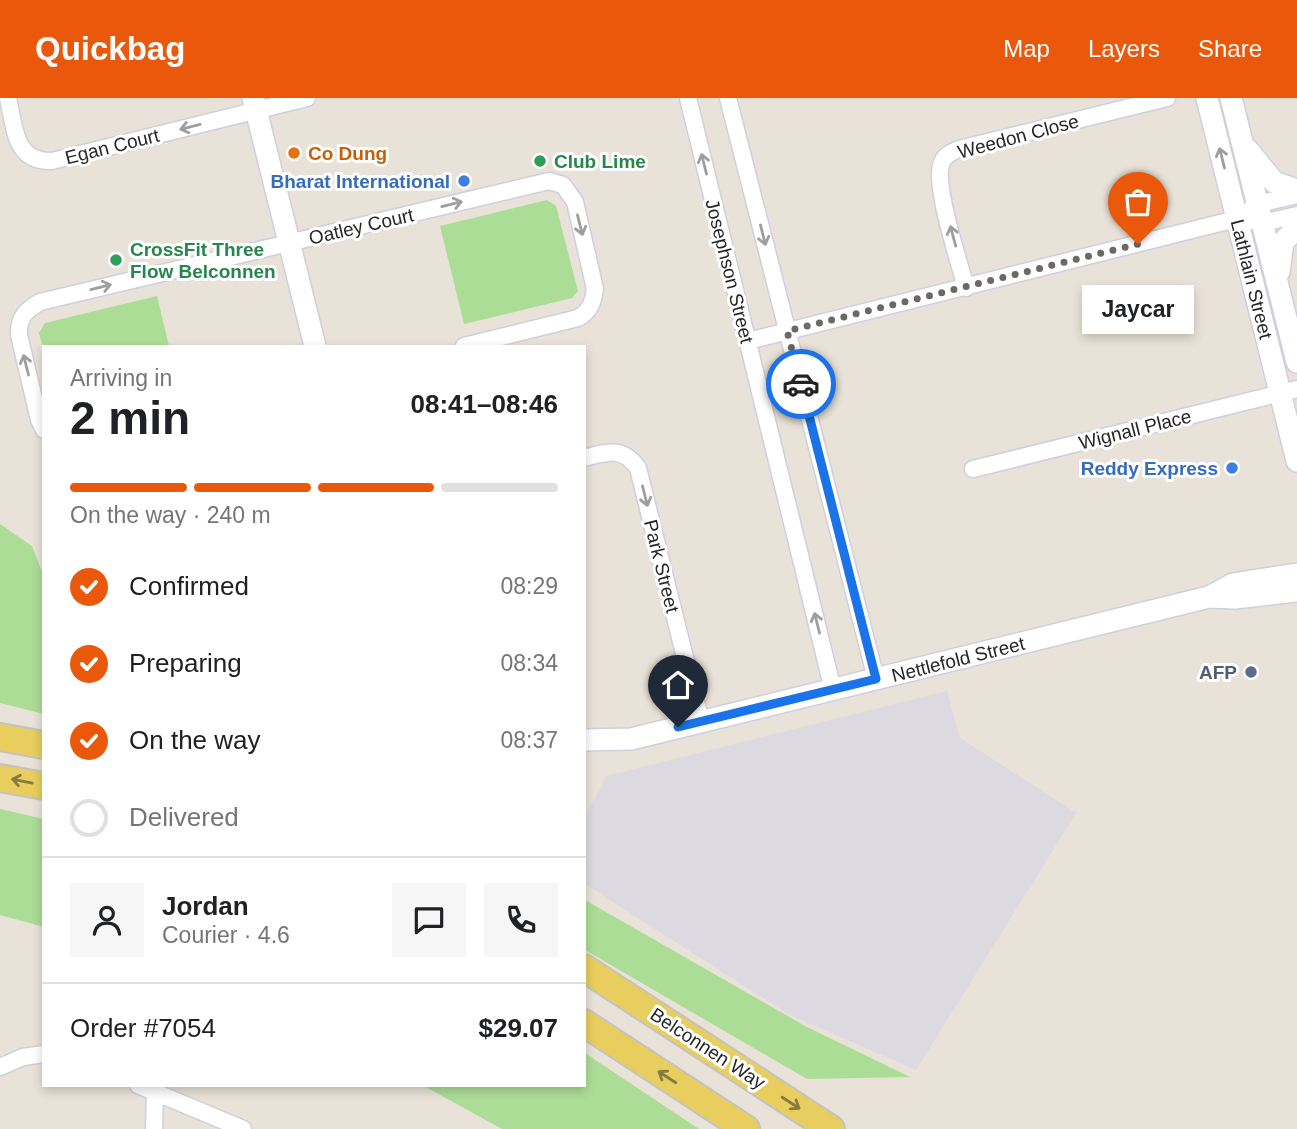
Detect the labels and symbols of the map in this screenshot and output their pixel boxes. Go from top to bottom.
street label: Weedon Close [955,110,1081,163]
one-way arrow [179,121,202,134]
street label: Egan Court [63,124,162,168]
place label: Co Dung [308,143,387,164]
marker: Co Dung [286,145,302,161]
one-way arrow [1215,147,1228,170]
place label: Club Lime [554,151,646,172]
marker: Club Lime [532,153,548,169]
one-way arrow [697,154,710,176]
place label: Bharat International [271,171,450,192]
pin [1108,172,1168,244]
marker: Bharat International [456,173,472,189]
one-way arrow [440,197,463,210]
street label: Josephson Street [701,197,758,346]
street label: Oatley Court [307,204,416,249]
one-way arrow [574,213,587,236]
street label: Lathlain Street [1227,217,1277,342]
one-way arrow [757,223,770,246]
one-way arrow [945,225,958,247]
place label: CrossFit Three Flow Belconnen [130,239,276,282]
marker: CrossFit Three Flow Belconnen [108,252,124,268]
one-way arrow [89,280,112,293]
callout: Jaycar [1082,286,1194,335]
courier [766,349,836,419]
one-way arrow [19,354,32,377]
street label: Wignall Place [1077,405,1194,454]
place label: Reddy Express [1081,458,1218,479]
marker: Reddy Express [1224,460,1240,476]
one-way arrow [639,485,652,507]
street label: Park Street [640,517,683,615]
one-way arrow [810,612,823,635]
street label: Nettlefold Street [889,633,1027,686]
pin [648,655,708,727]
place label: AFP [1199,662,1237,683]
marker: AFP [1243,664,1259,680]
one-way arrow [11,774,34,788]
street label: Belconnen Way [646,1004,769,1094]
one-way arrow [658,1070,677,1085]
one-way arrow [781,1096,800,1110]

